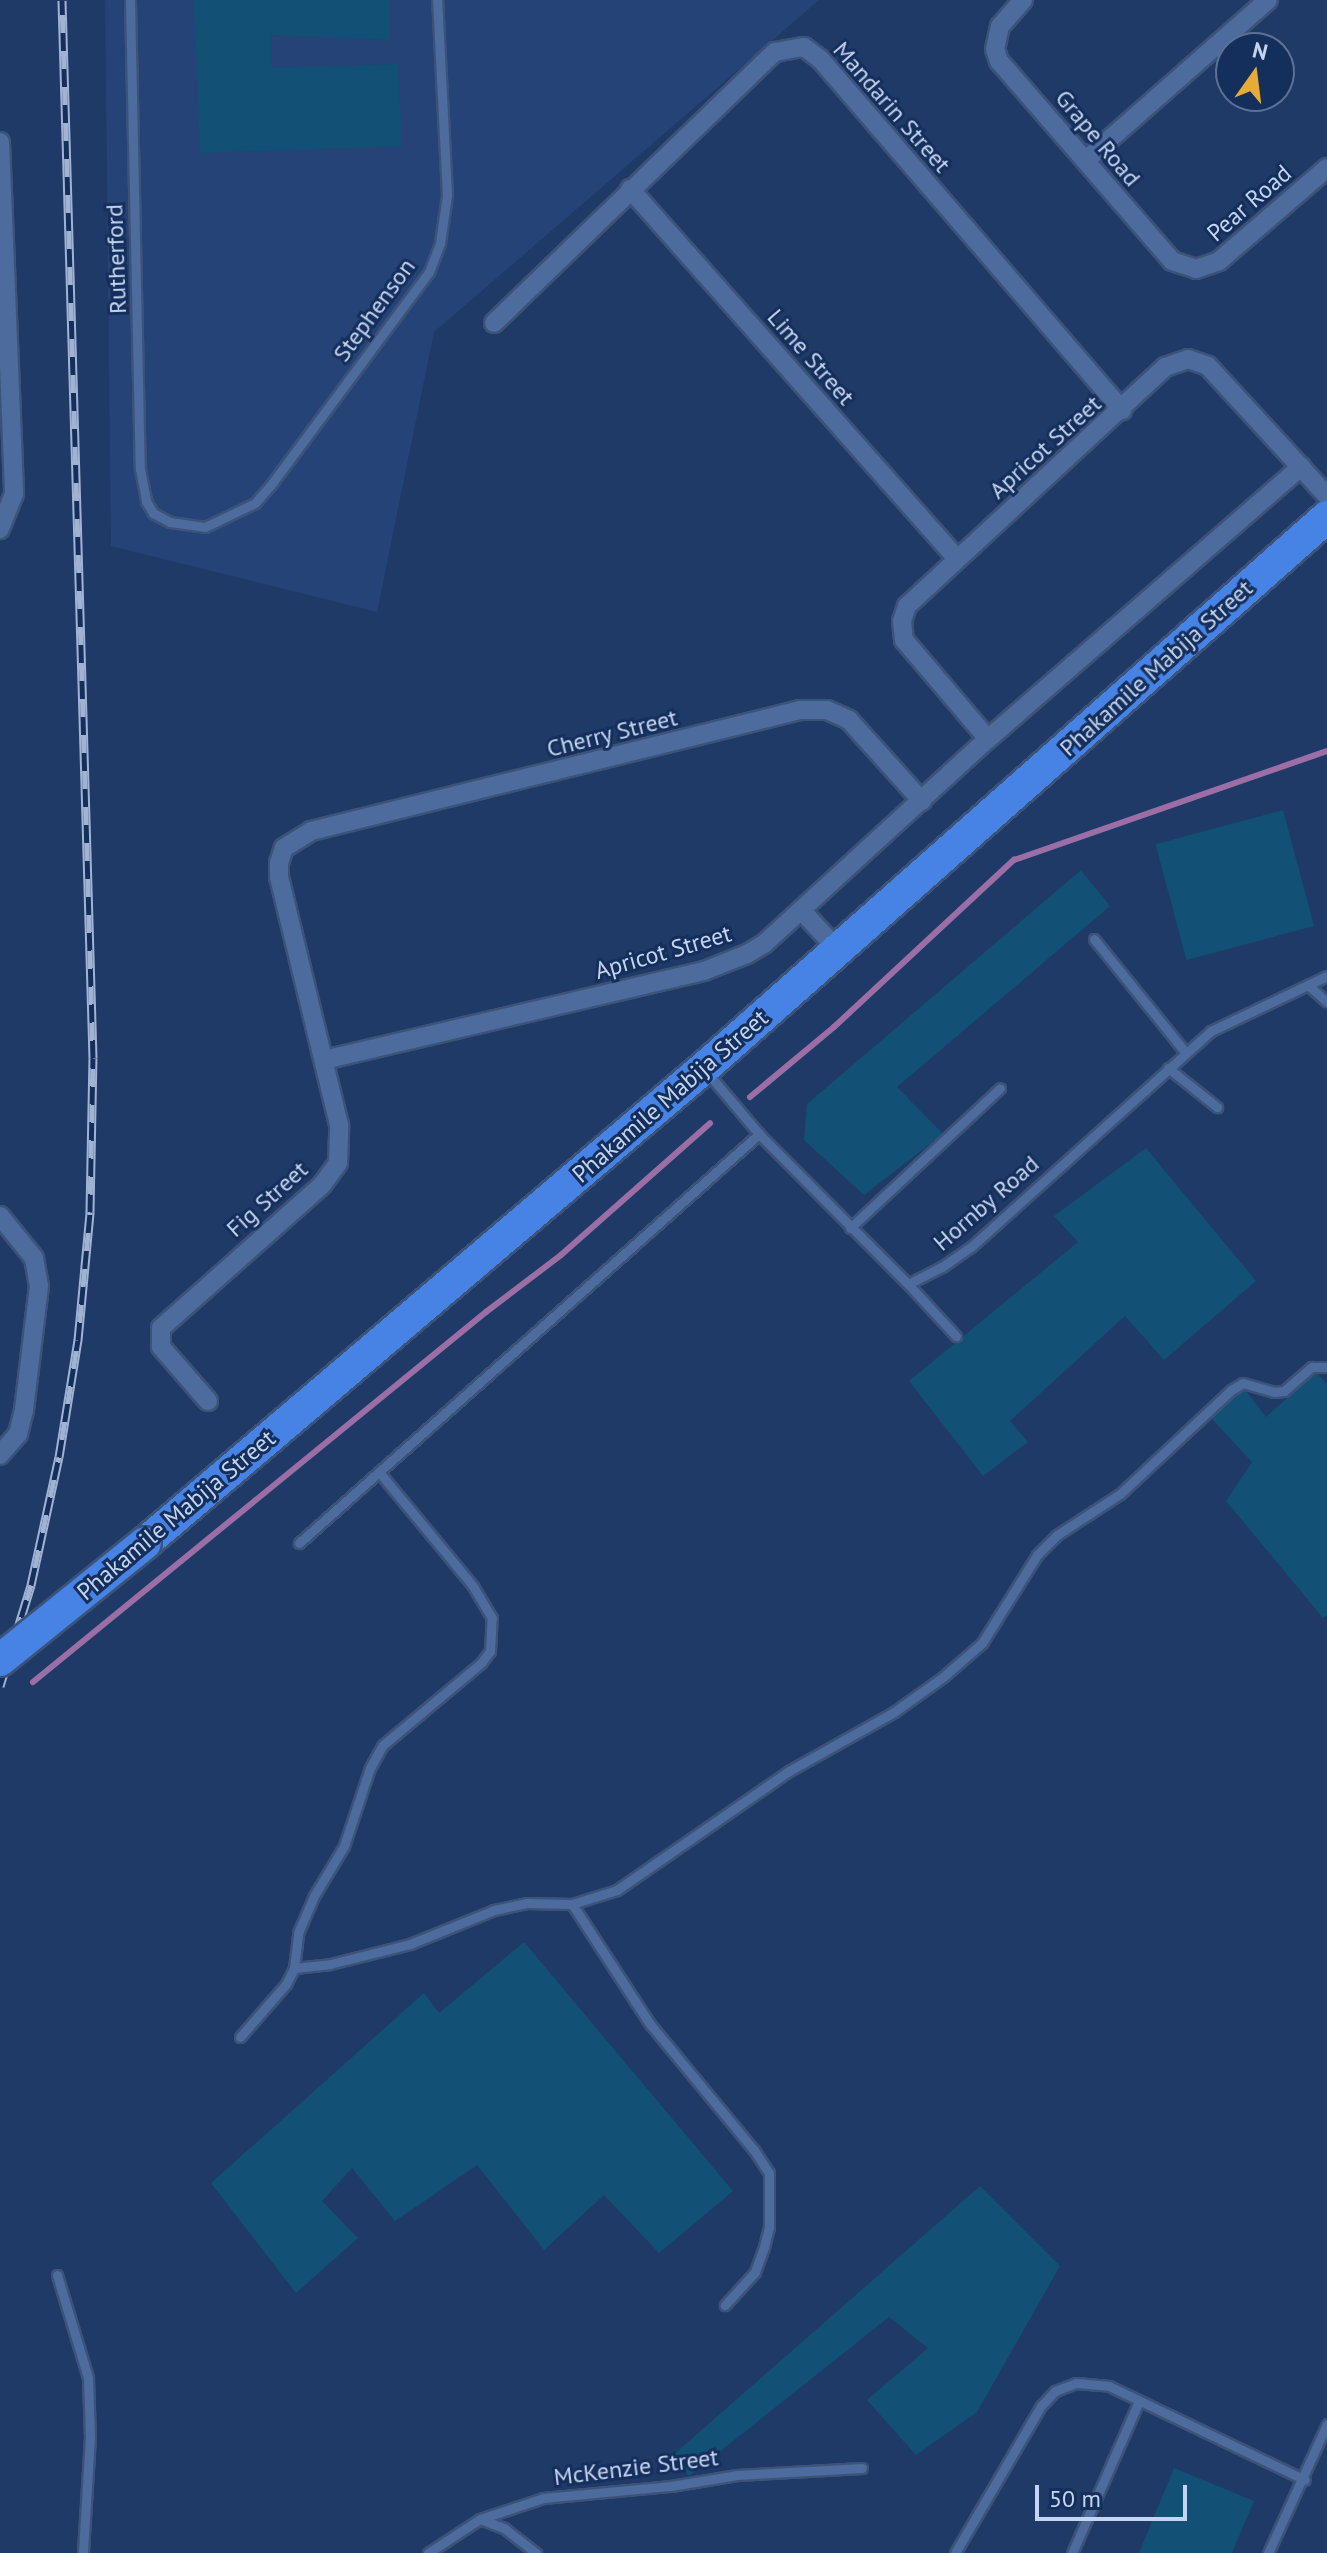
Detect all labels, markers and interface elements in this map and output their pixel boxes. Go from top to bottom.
north arrow [1215,32,1295,112]
text: N [1250,35,1271,66]
street label: Mandarin Street [827,36,957,178]
street label: Grape Road [1049,84,1147,192]
street label: Pear Road [1201,159,1297,247]
street label: Rutherford [100,204,132,314]
street label: Stephenson [327,253,421,367]
street label: Lime Street [761,303,861,411]
street label: Apricot Street [983,389,1107,505]
street label: Phakamile Mabija Street [1054,574,1258,762]
street label: Cherry Street [543,703,681,763]
street label: Apricot Street [591,919,735,985]
street label: Phakamile Mabija Street [566,1003,774,1189]
street label: Hornby Road [927,1149,1045,1257]
street label: Fig Street [220,1155,314,1243]
street label: Phakamile Mabija Street [71,1424,281,1606]
street label: McKenzie Street [552,2443,720,2491]
scale bar [1039,2469,1191,2519]
text: 50 m [1049,2483,1101,2514]

